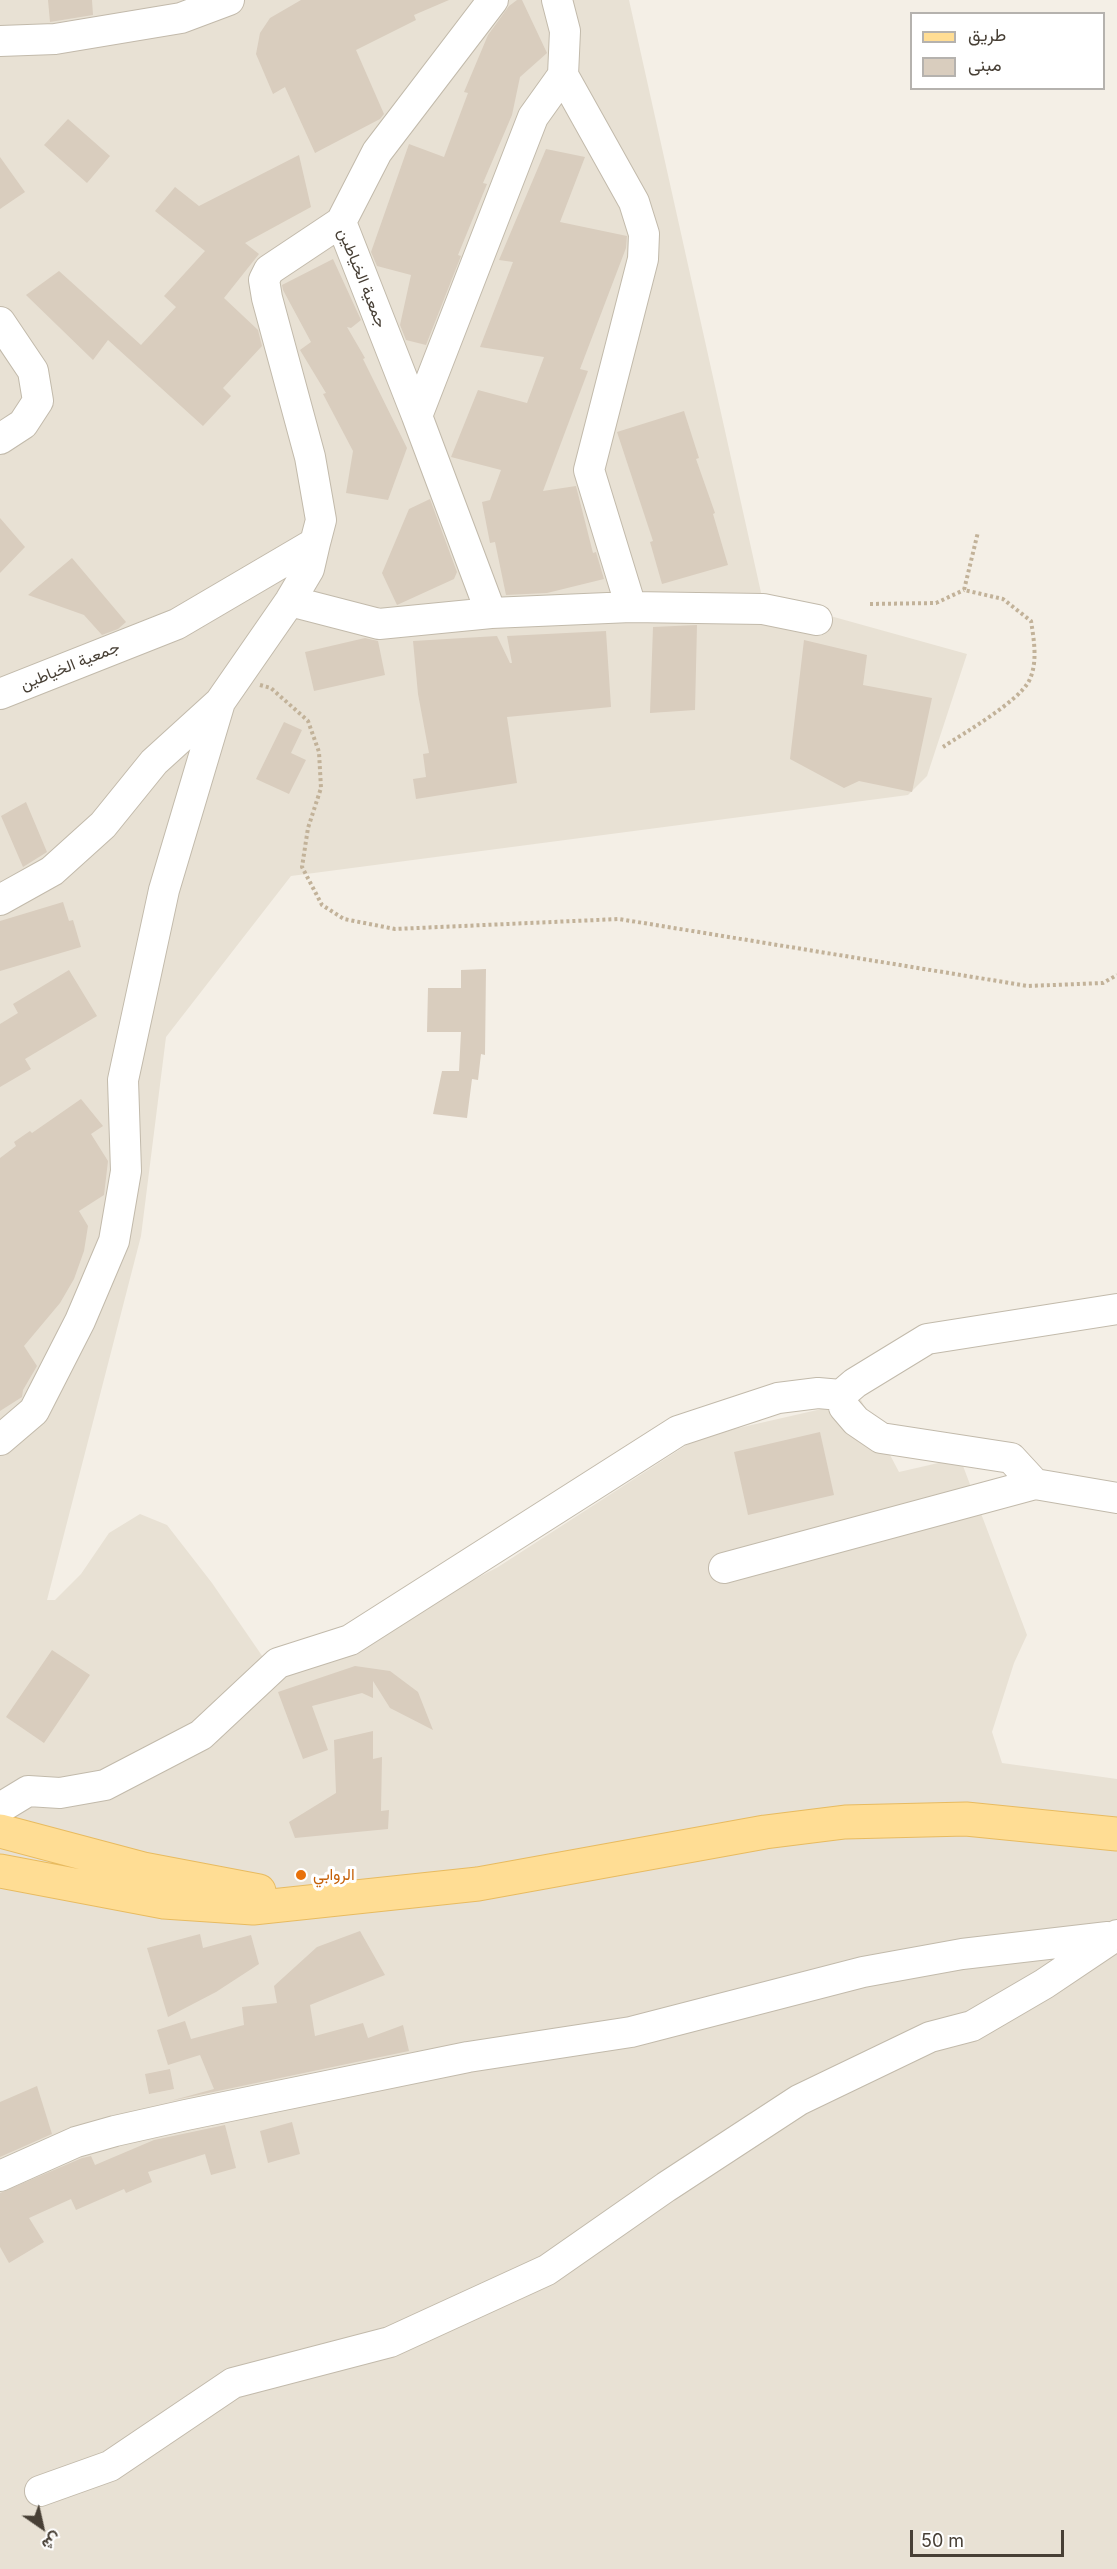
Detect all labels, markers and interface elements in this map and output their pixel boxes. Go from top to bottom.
legend [910,12,1105,90]
text: طريق [968,24,1006,45]
text: مبنى [968,54,1002,75]
street label: جمعية الخياطين [333,226,391,330]
street label: جمعية الخياطين [18,637,122,695]
place label: الروابي [313,1865,355,1885]
marker: الروابي [294,1868,308,1882]
north arrow [12,2497,72,2557]
scale bar [913,2518,1068,2556]
text: ش [39,2528,66,2556]
text: 50 m [921,2530,964,2551]

